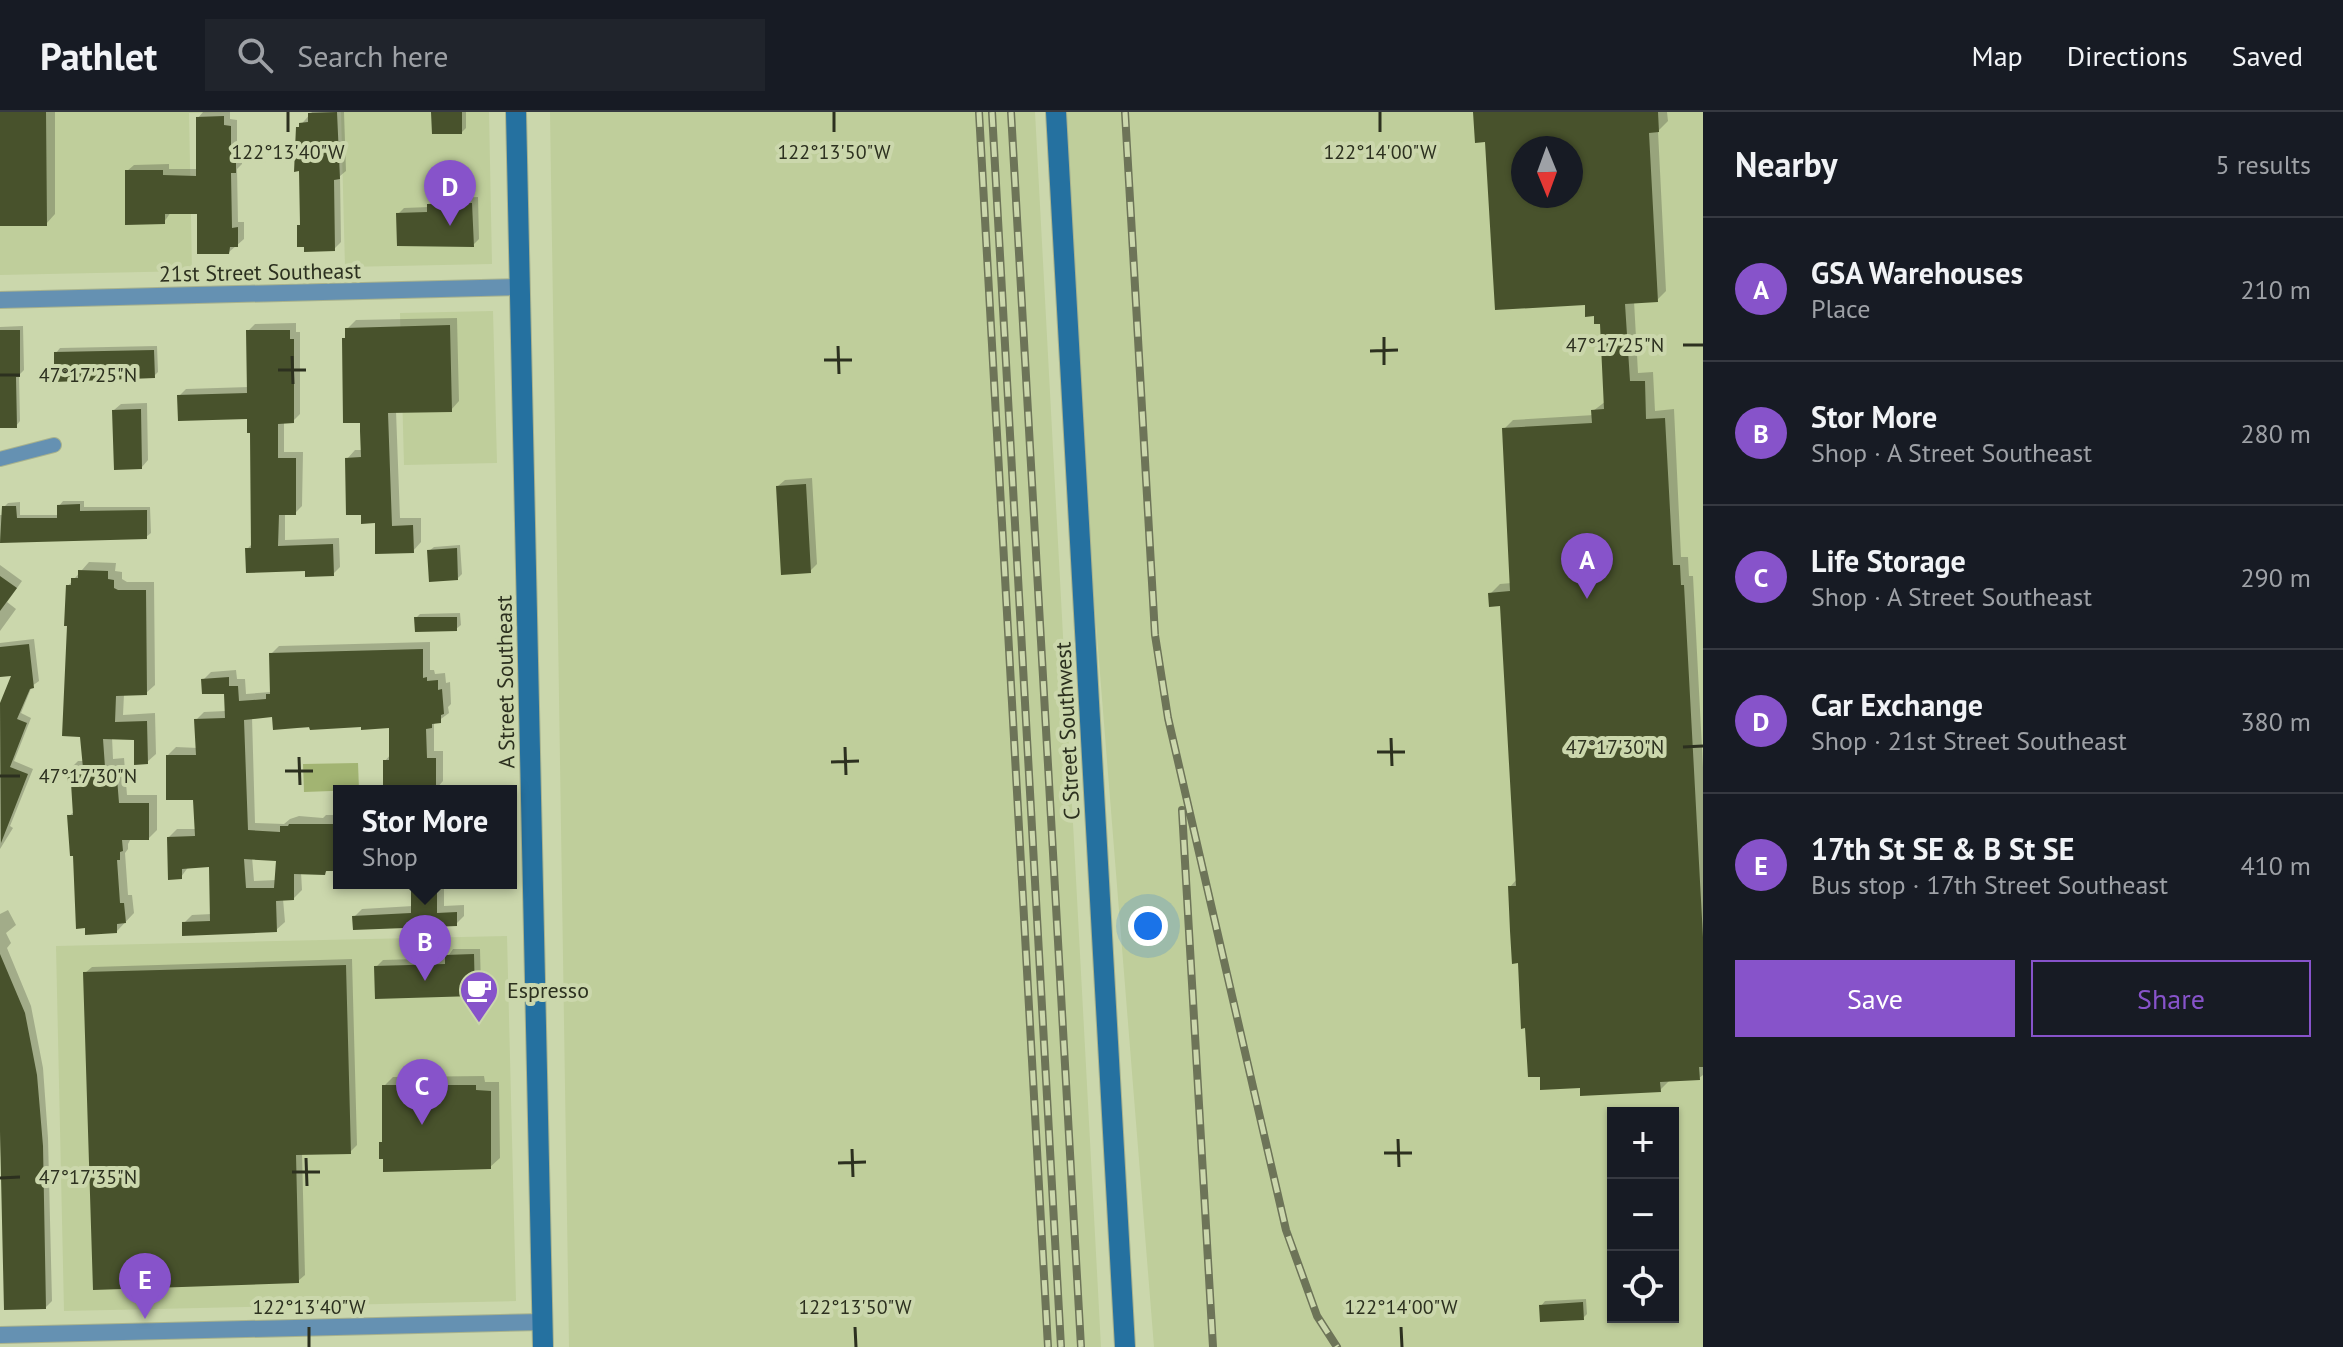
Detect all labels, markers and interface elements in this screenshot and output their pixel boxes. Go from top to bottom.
search box [205,19,765,91]
text: Pathlet [40,31,157,80]
icon: search [233,33,277,77]
text: Search here [297,36,449,75]
text: Map [1972,37,2023,74]
text: Directions [2067,37,2188,74]
text: Saved [2232,37,2303,74]
north arrow [1511,136,1583,208]
text: 122°13'40"W [231,139,345,165]
text: 122°13'50"W [777,139,891,165]
text: 122°14'00"W [1323,139,1437,165]
text: Nearby [1735,142,1837,186]
text: 5 results [2216,148,2311,181]
pin: D [424,160,476,226]
text: GSA Warehouses [1811,253,2023,292]
street label: 21st Street Southeast [159,256,362,288]
text: A [1753,273,1769,306]
text: 210 m [2240,273,2311,306]
text: Place [1811,292,1870,325]
text: 47°17'25"N [1566,332,1664,358]
text: 47°17'25"N [39,362,137,388]
text: Stor More [1811,397,1937,436]
text: B [1753,417,1769,450]
text: 280 m [2240,417,2311,450]
text: Shop · A Street Southeast [1811,436,2092,469]
pin: A [1561,533,1613,599]
text: Life Storage [1811,541,1966,580]
text: C [1754,561,1768,594]
text: 290 m [2240,561,2311,594]
text: Shop · A Street Southeast [1811,580,2092,613]
street label: A Street Southeast [489,594,521,769]
street label: C Street Southwest [1048,641,1086,821]
text: Car Exchange [1811,685,1983,724]
text: D [1753,705,1769,738]
text: 380 m [2240,705,2311,738]
text: Shop · 21st Street Southeast [1811,724,2127,757]
text: 47°17'30"N [1566,734,1664,760]
text: 47°17'30"N [39,763,137,789]
popup [333,785,517,889]
text: Stor More [362,801,488,840]
text: 17th St SE & B St SE [1811,829,2074,868]
text: Shop [362,840,418,873]
text: E [1754,849,1768,882]
text: 410 m [2240,849,2311,882]
text: Bus stop · 17th Street Southeast [1811,868,2168,901]
your location [1128,906,1168,946]
pin: B [399,915,451,981]
button: Save [1735,960,2015,1037]
button: Share [2031,960,2311,1037]
cafe icon: Espresso [458,969,500,1024]
place label: Espresso [507,976,589,1004]
pin: C [396,1059,448,1125]
map controls [1607,1107,1679,1323]
button: + [1607,1107,1679,1179]
text: 47°17'35"N [39,1164,137,1190]
button: − [1607,1179,1679,1251]
button: locate [1607,1251,1679,1323]
pin: E [119,1253,171,1319]
text: 122°13'40"W [252,1294,366,1320]
text: 122°13'50"W [798,1294,912,1320]
text: 122°14'00"W [1344,1294,1458,1320]

